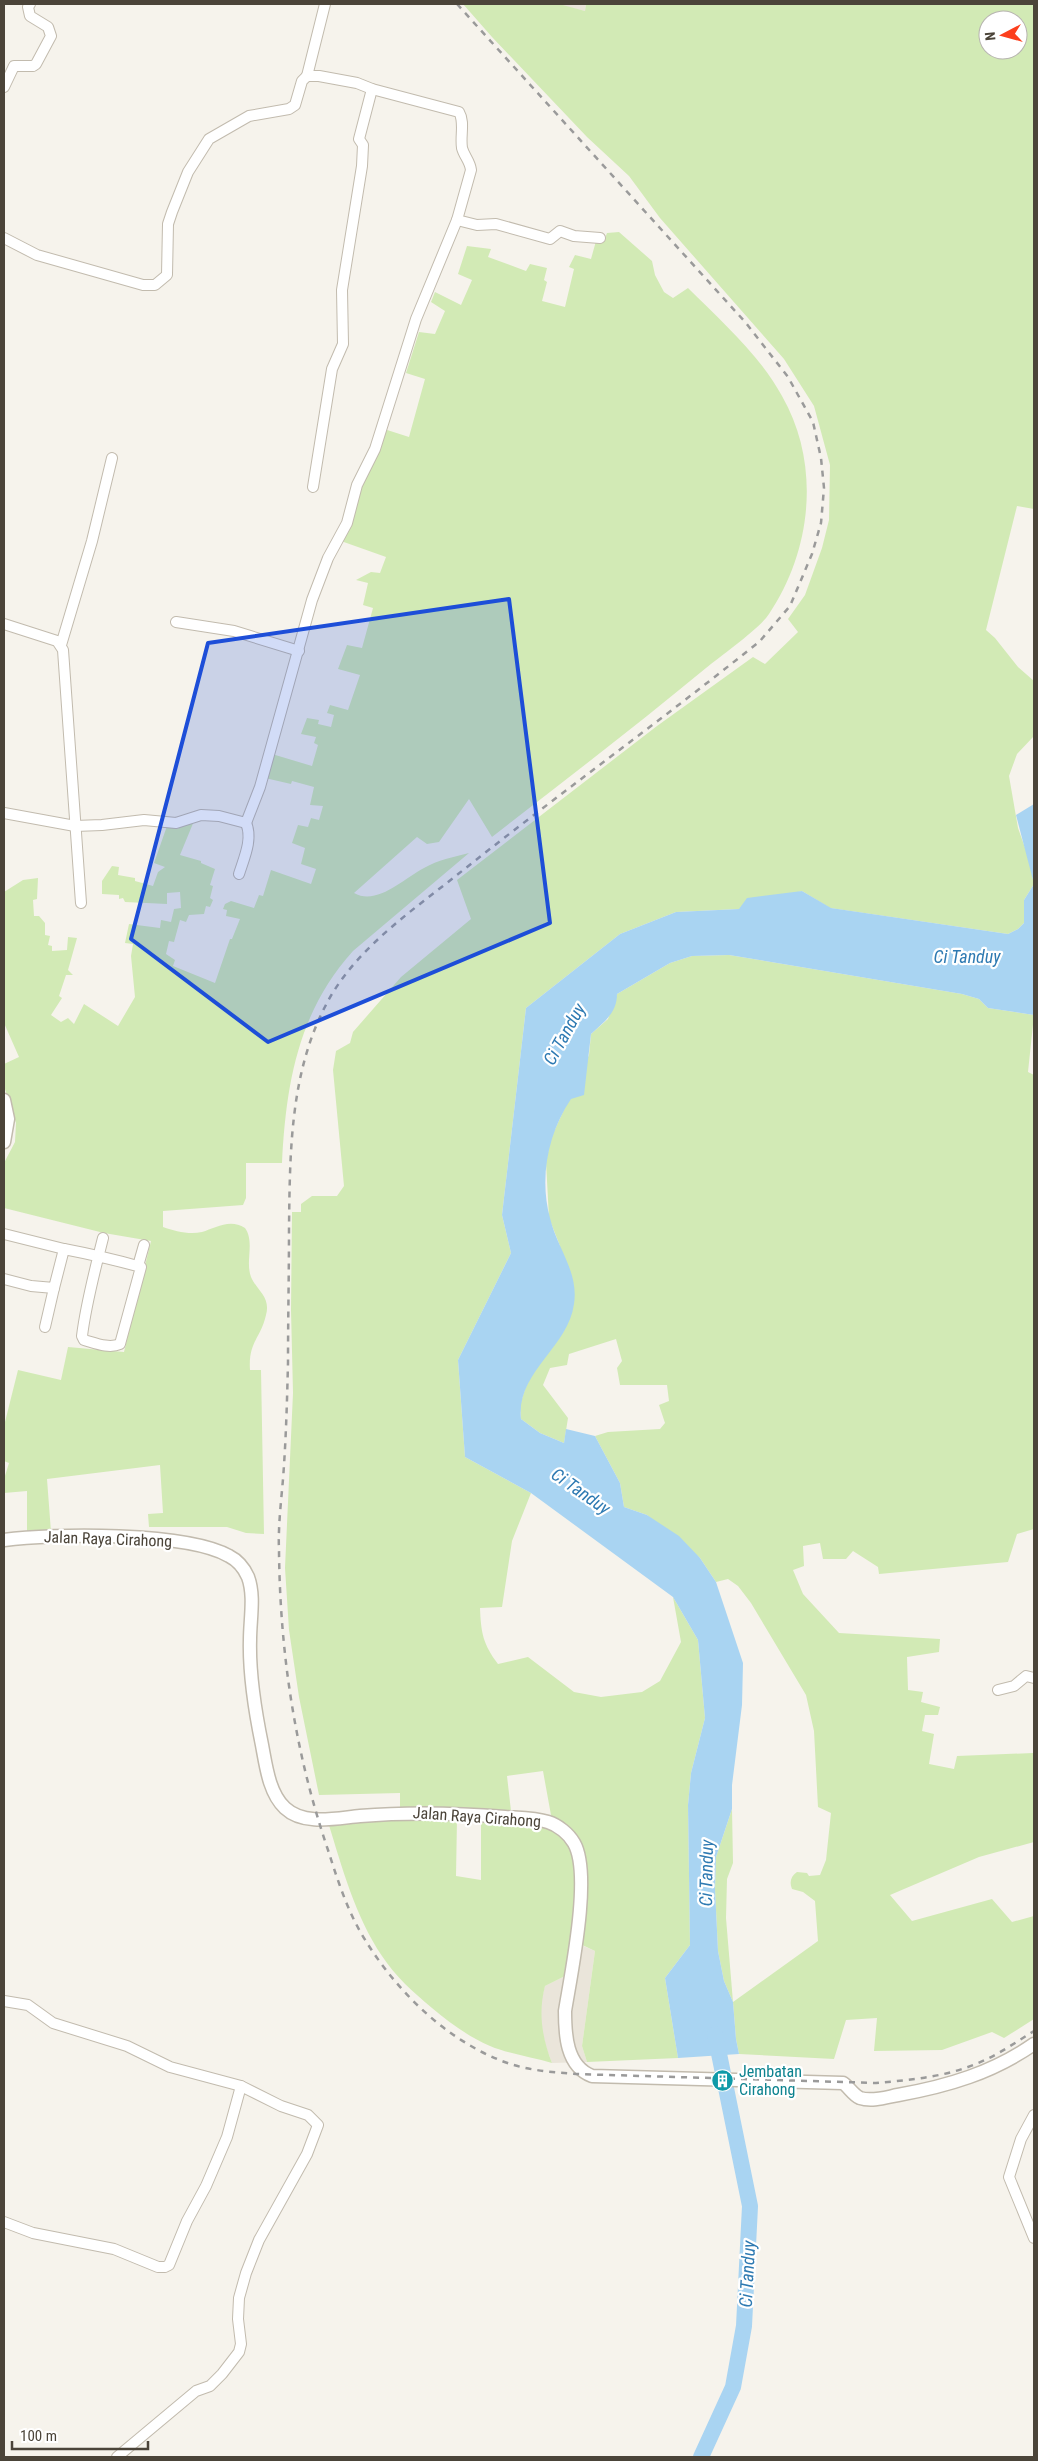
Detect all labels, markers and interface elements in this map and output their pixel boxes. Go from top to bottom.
north arrow [978,10,1028,60]
text: N [982,31,998,41]
water label: Ci Tanduy [934,946,1001,967]
water label: Ci Tanduy [539,999,590,1068]
water label: Ci Tanduy [548,1463,615,1519]
street label: Jalan Raya Cirahong [43,1527,173,1551]
street label: Jalan Raya Cirahong [412,1803,542,1831]
water label: Ci Tanduy [695,1839,717,1907]
place label: Jembatan Cirahong [739,2062,802,2099]
building icon: Jembatan Cirahong [711,2068,735,2092]
water label: Ci Tanduy [735,2239,759,2308]
scale bar [12,2418,149,2450]
text: 100 m [20,2427,57,2445]

